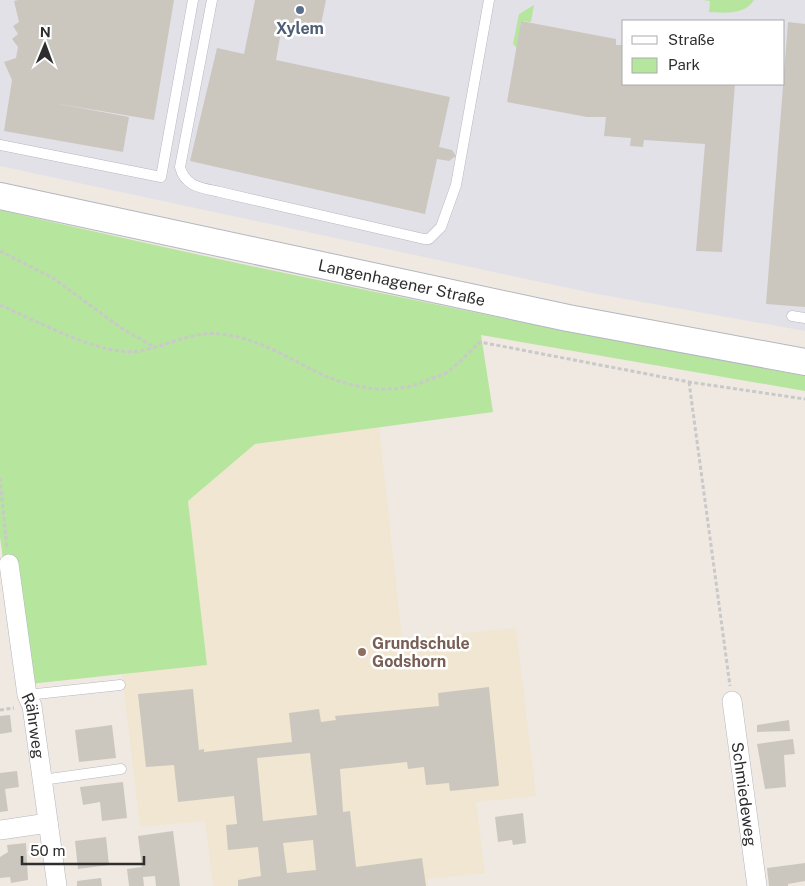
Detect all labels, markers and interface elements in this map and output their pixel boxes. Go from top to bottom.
marker: Xylem [294,4,306,16]
place label: Xylem [276,19,324,38]
north arrow [20,20,70,70]
legend [622,20,785,85]
text: N [40,24,51,40]
text: Straße [668,31,715,48]
text: Park [668,56,700,73]
street label: Langenhagener Straße [317,255,487,309]
place label: Grundschule Godshorn [372,634,470,671]
marker: Grundschule Godshorn [356,646,368,658]
street label: Rährweg [18,690,49,760]
street label: Schmiedeweg [728,741,761,848]
scale bar [22,834,145,866]
text: 50 m [30,842,65,859]

